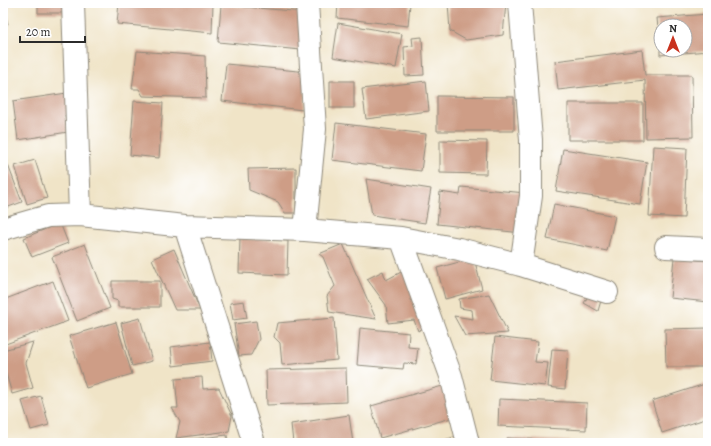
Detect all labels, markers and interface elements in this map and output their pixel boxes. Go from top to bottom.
scale bar [20,18,85,44]
north arrow [653,18,693,58]
text: N [669,21,677,36]
text: 20 m [26,24,50,40]

